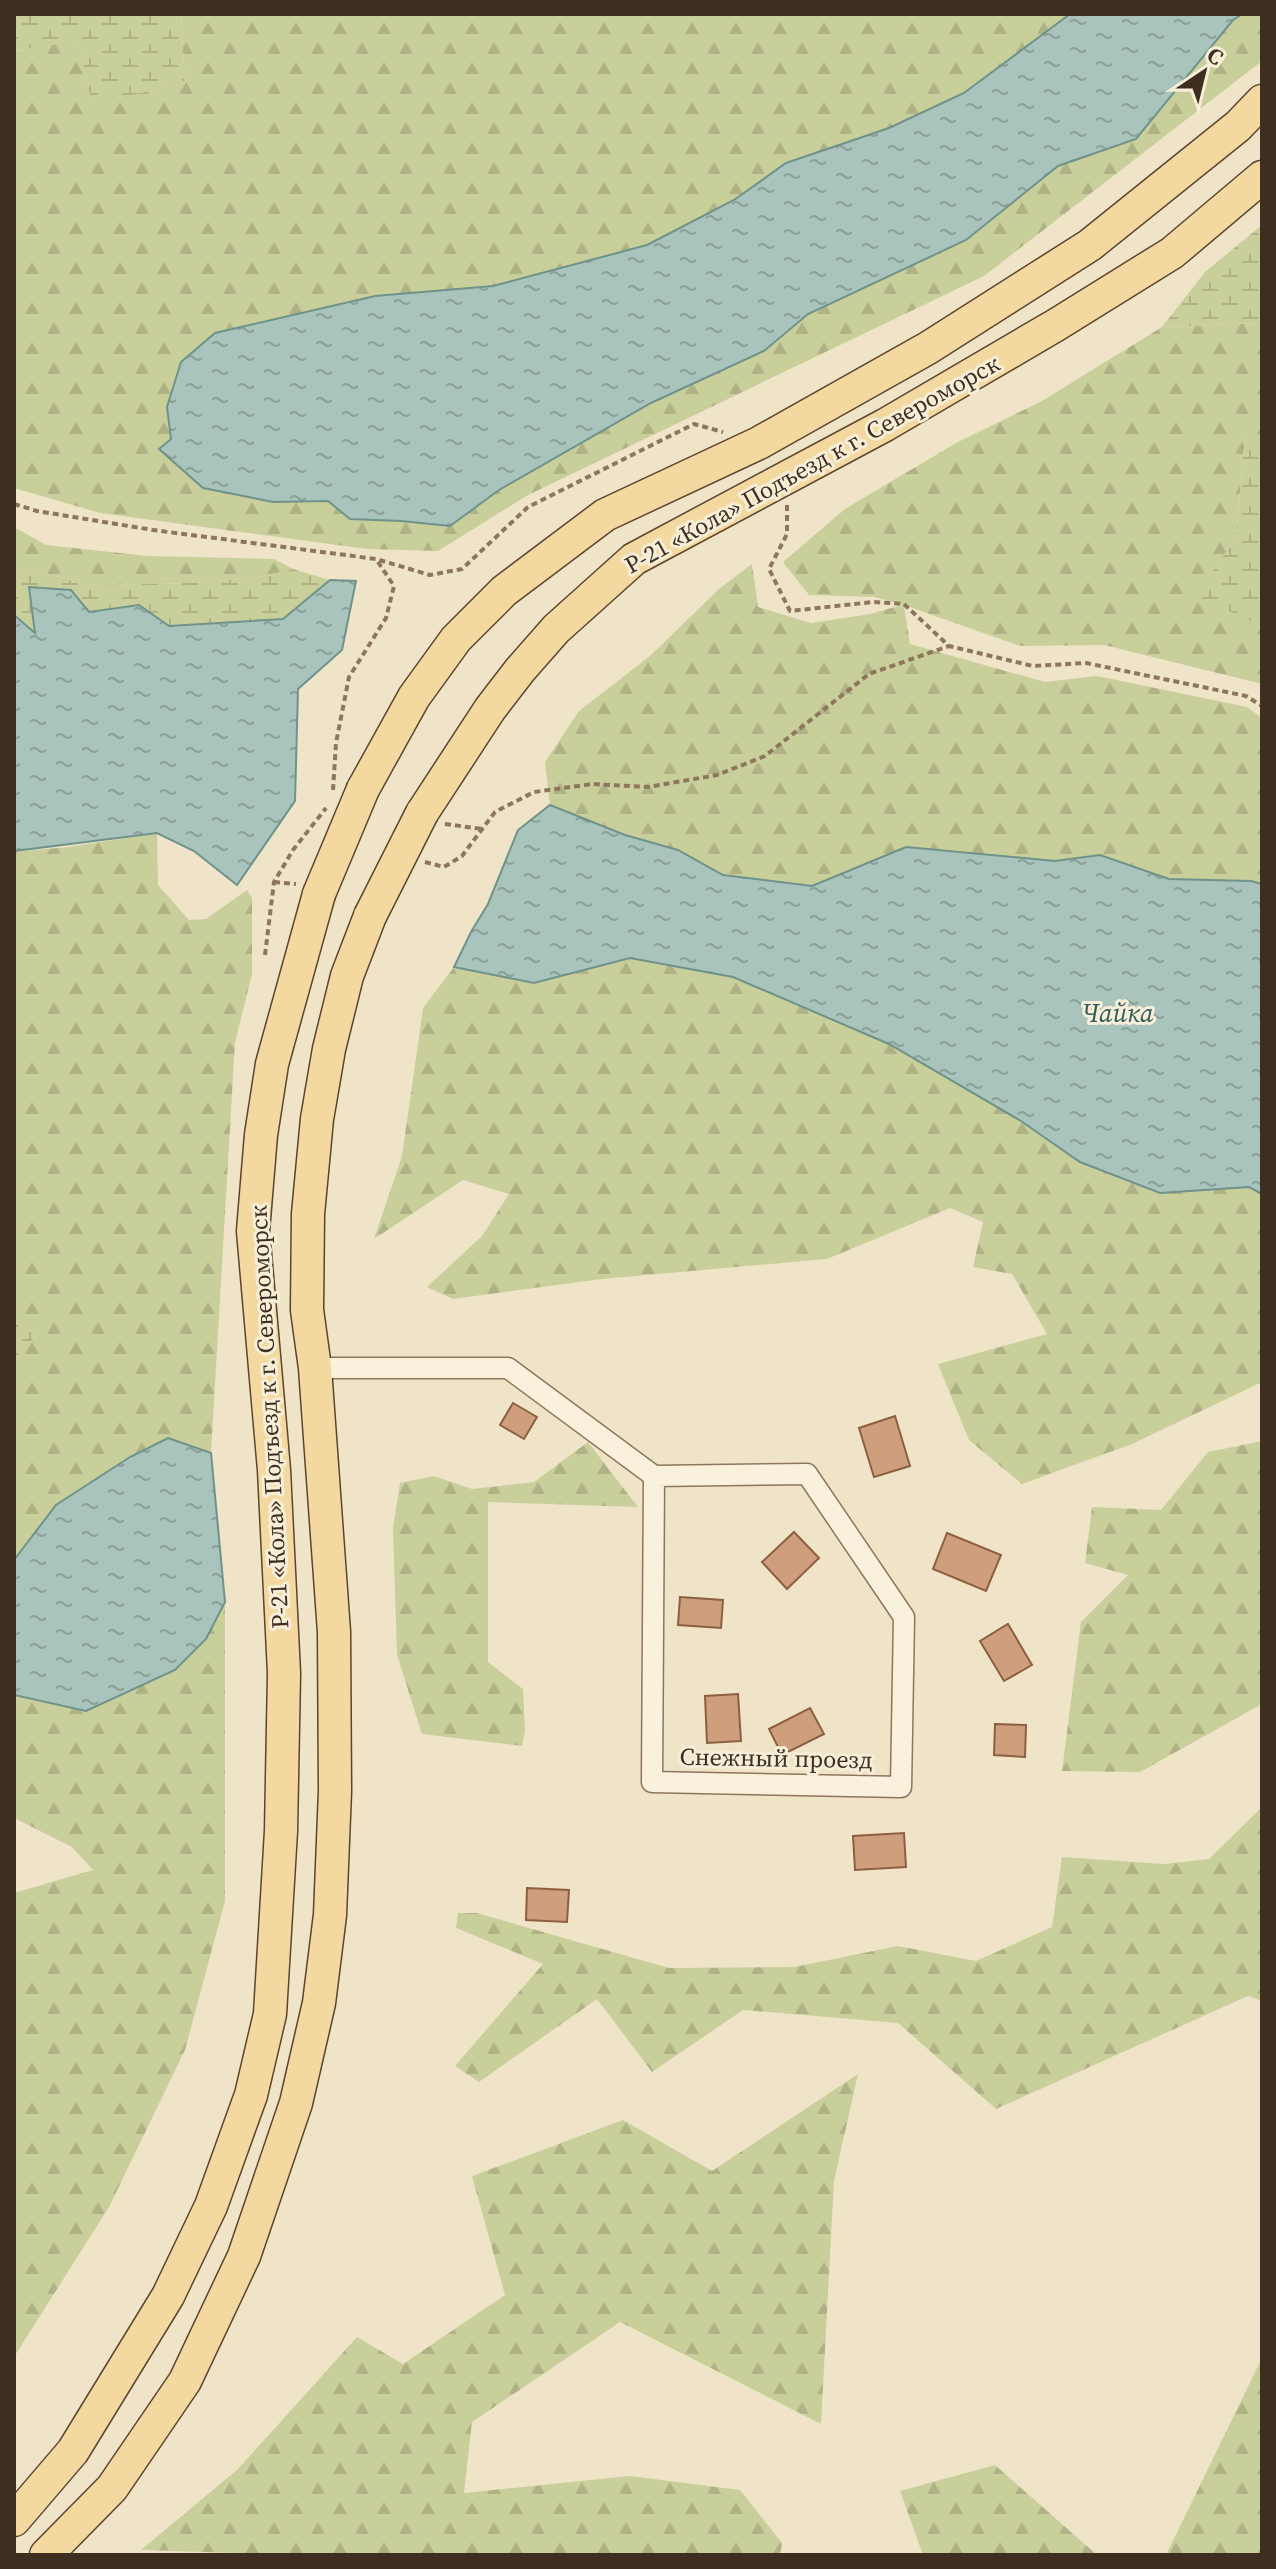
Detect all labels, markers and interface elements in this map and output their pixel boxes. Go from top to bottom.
north arrow [1164,32,1244,112]
text: С [1201,39,1230,72]
street label: Р-21 «Кола» Подъезд к г. Североморск [618,347,1006,581]
water label: Чайка [1082,995,1154,1031]
street label: Р-21 «Кола» Подъезд к г. Североморск [241,1204,297,1630]
street label: Снежный проезд [679,1740,873,1776]

